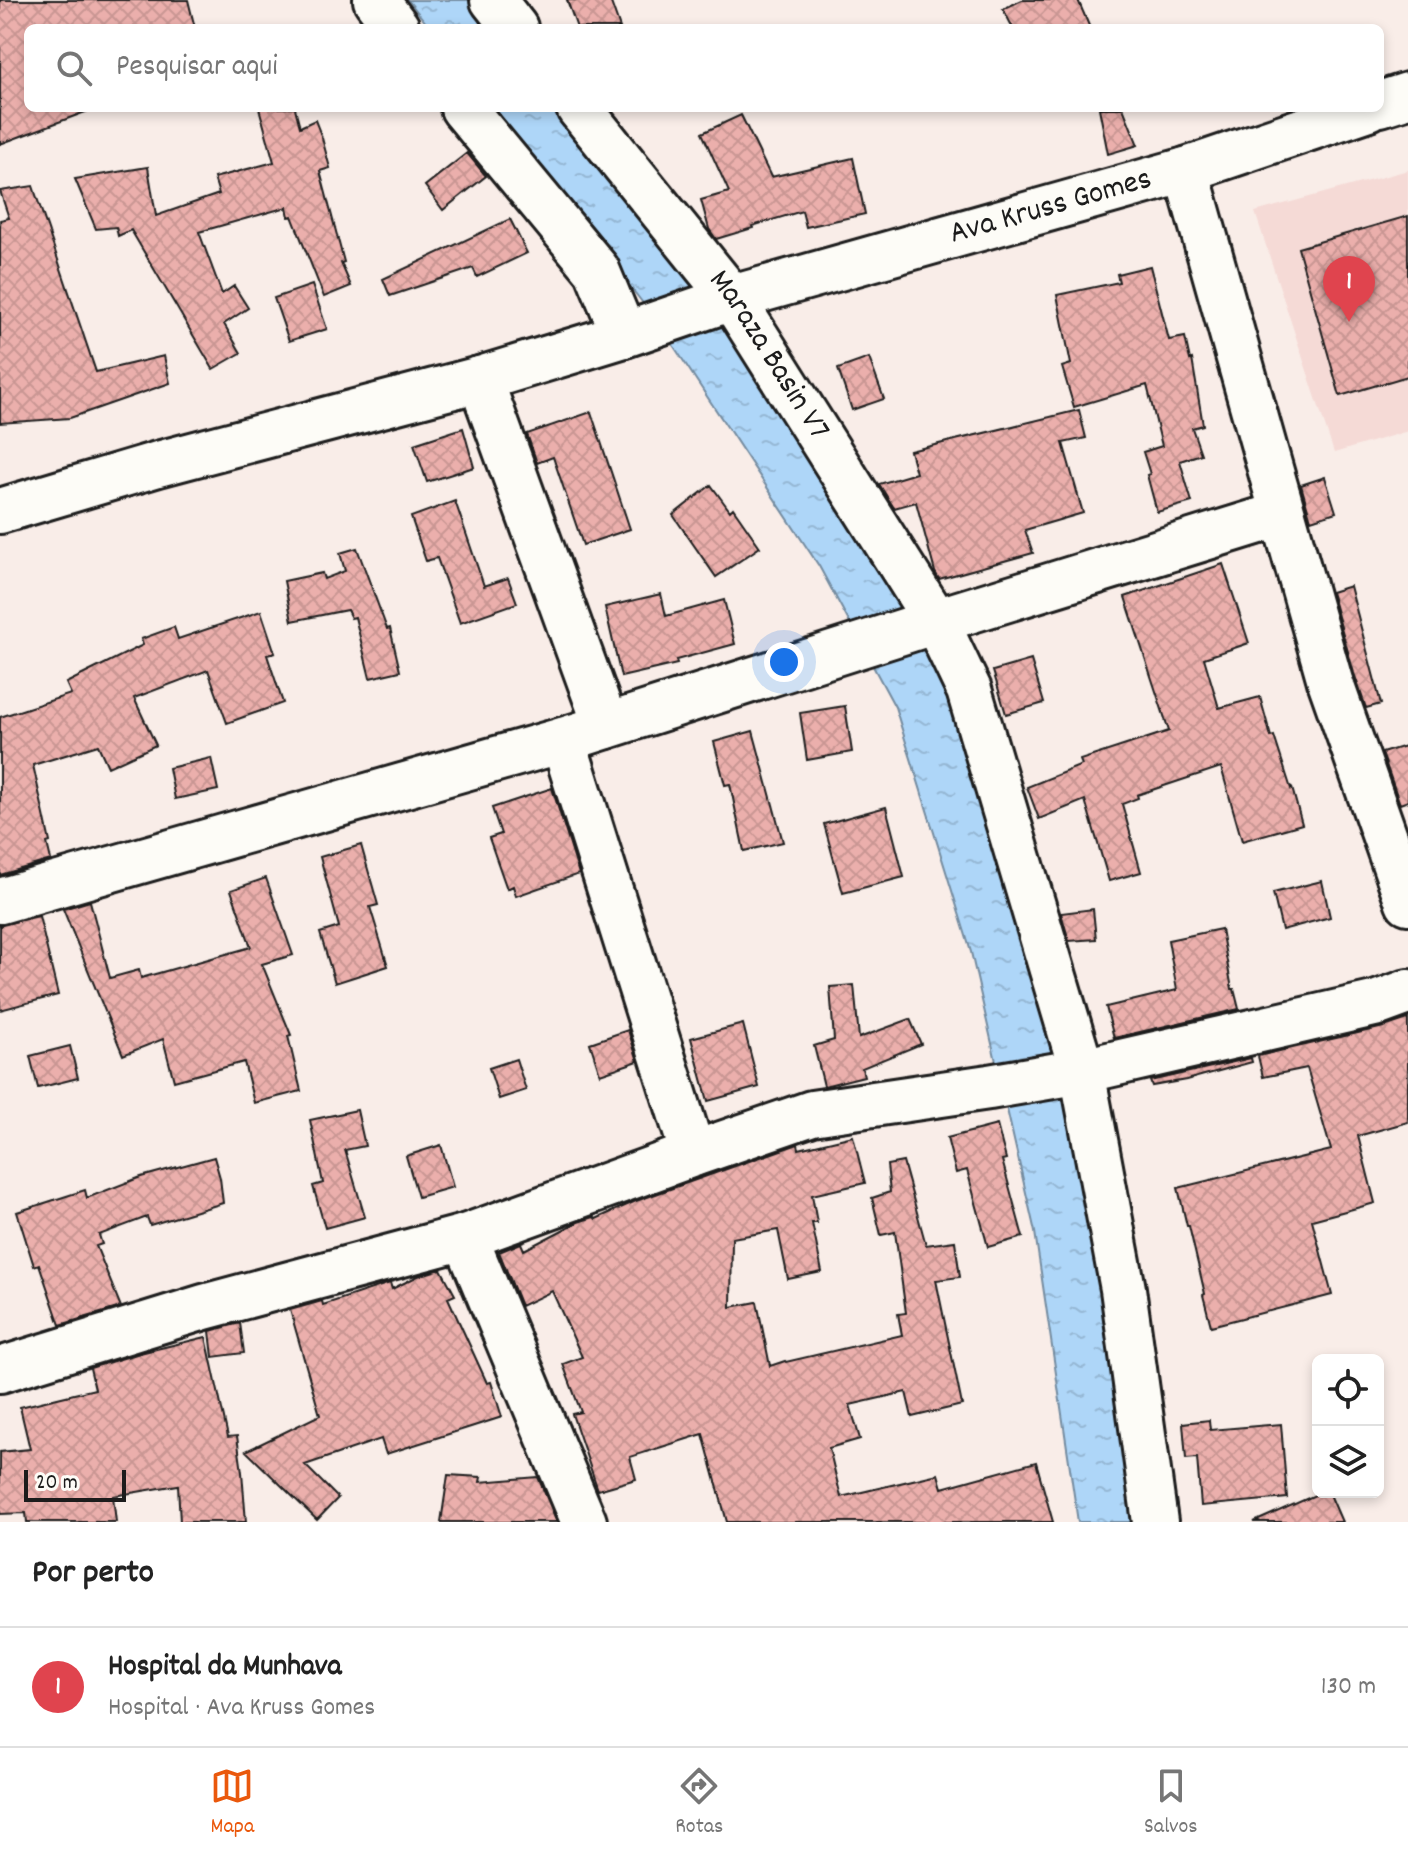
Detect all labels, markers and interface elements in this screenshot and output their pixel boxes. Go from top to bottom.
search box [24,24,1384,112]
icon: search [52,46,96,90]
text: Pesquisar aqui [116,47,278,90]
street label: Ava Kruss Gomes [945,158,1157,258]
pin: 1 [1323,256,1375,322]
street label: Maraza Basin V7 [696,261,840,450]
your location [764,642,804,682]
map controls [1312,1354,1384,1498]
button: locate [1312,1354,1384,1426]
button: layers [1312,1426,1384,1498]
scale bar [24,1466,126,1502]
text: 20 m [36,1468,78,1499]
text: Por perto [32,1550,154,1599]
text: Hospital da Munhava [108,1647,342,1690]
text: 1 [55,1669,61,1706]
text: 130 m [1321,1669,1376,1706]
text: Hospital · Ava Kruss Gomes [108,1690,375,1727]
tab: Mapa [210,1764,254,1843]
tab: Rotas [675,1764,723,1843]
tab: Salvos [1144,1764,1198,1843]

